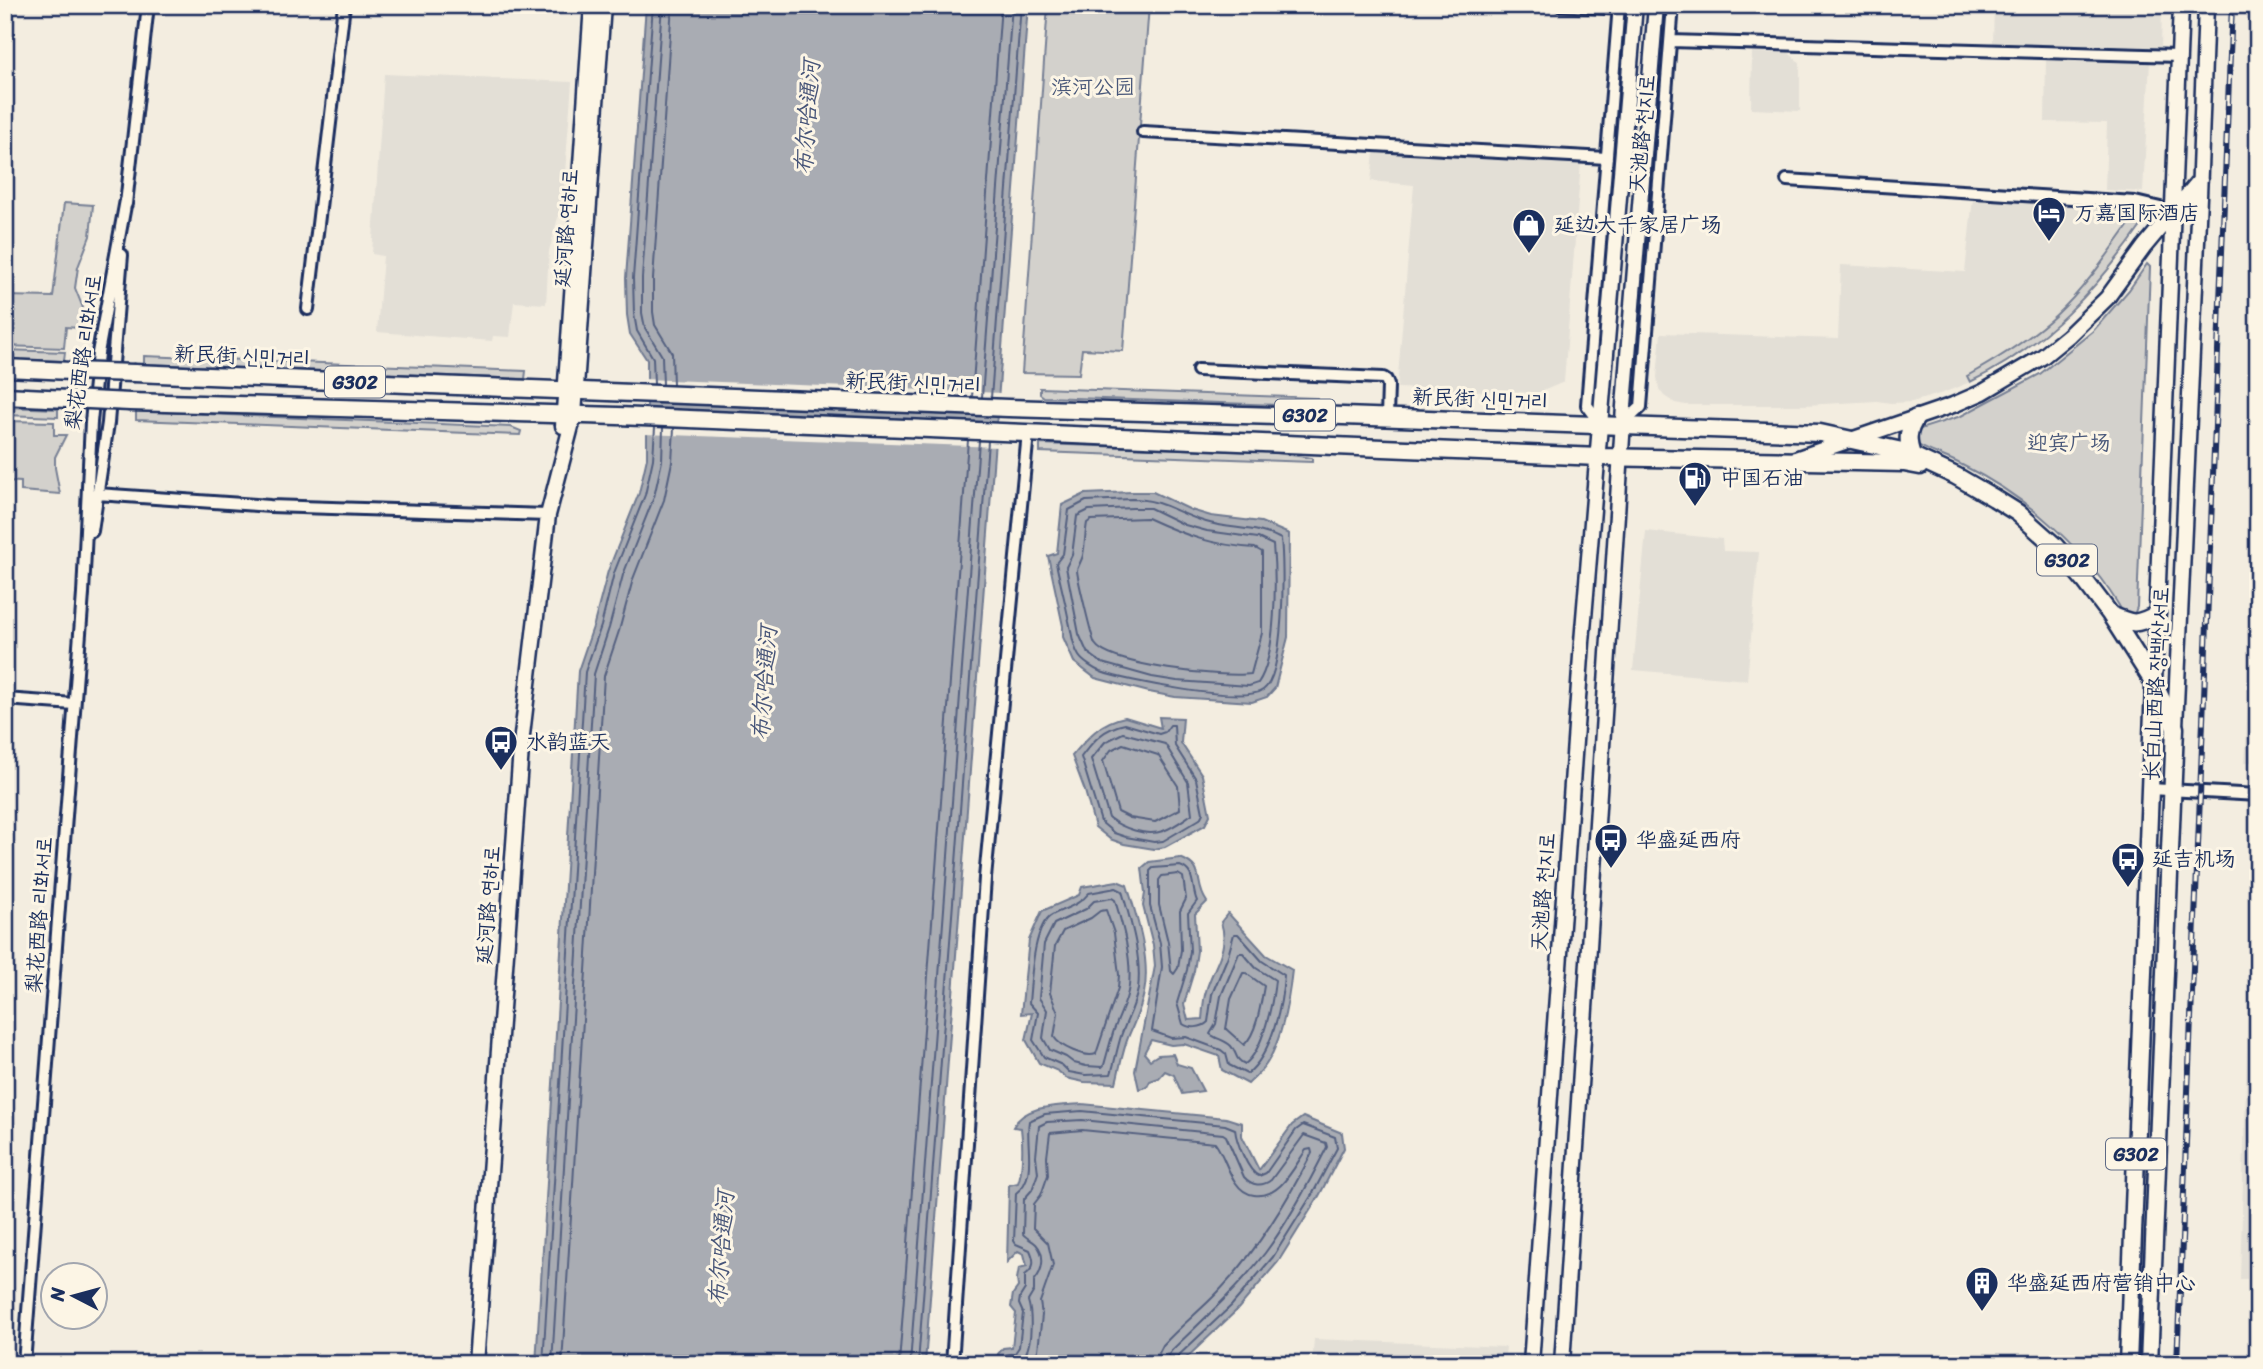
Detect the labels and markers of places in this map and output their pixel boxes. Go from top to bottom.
hotel icon: 万嘉国际酒店 [2030,194,2068,243]
place label: 万嘉国际酒店 [2074,194,2200,232]
shop icon: 延边大千家居广场 [1510,206,1548,255]
place label: 延边大千家居广场 [1554,206,1722,244]
fuel station icon: 中国石油 [1676,459,1714,508]
place label: 中国石油 [1720,459,1804,497]
bus stop icon: 水韵蓝天 [482,723,520,772]
place label: 水韵蓝天 [526,723,610,761]
bus stop icon: 华盛延西府 [1592,821,1630,870]
place label: 华盛延西府 [1636,821,1741,859]
bus stop icon: 延吉机场 [2109,840,2147,889]
place label: 延吉机场 [2152,840,2236,878]
building icon: 华盛延西府营销中心 [1963,1264,2001,1313]
place label: 华盛延西府营销中心 [2007,1264,2196,1302]

